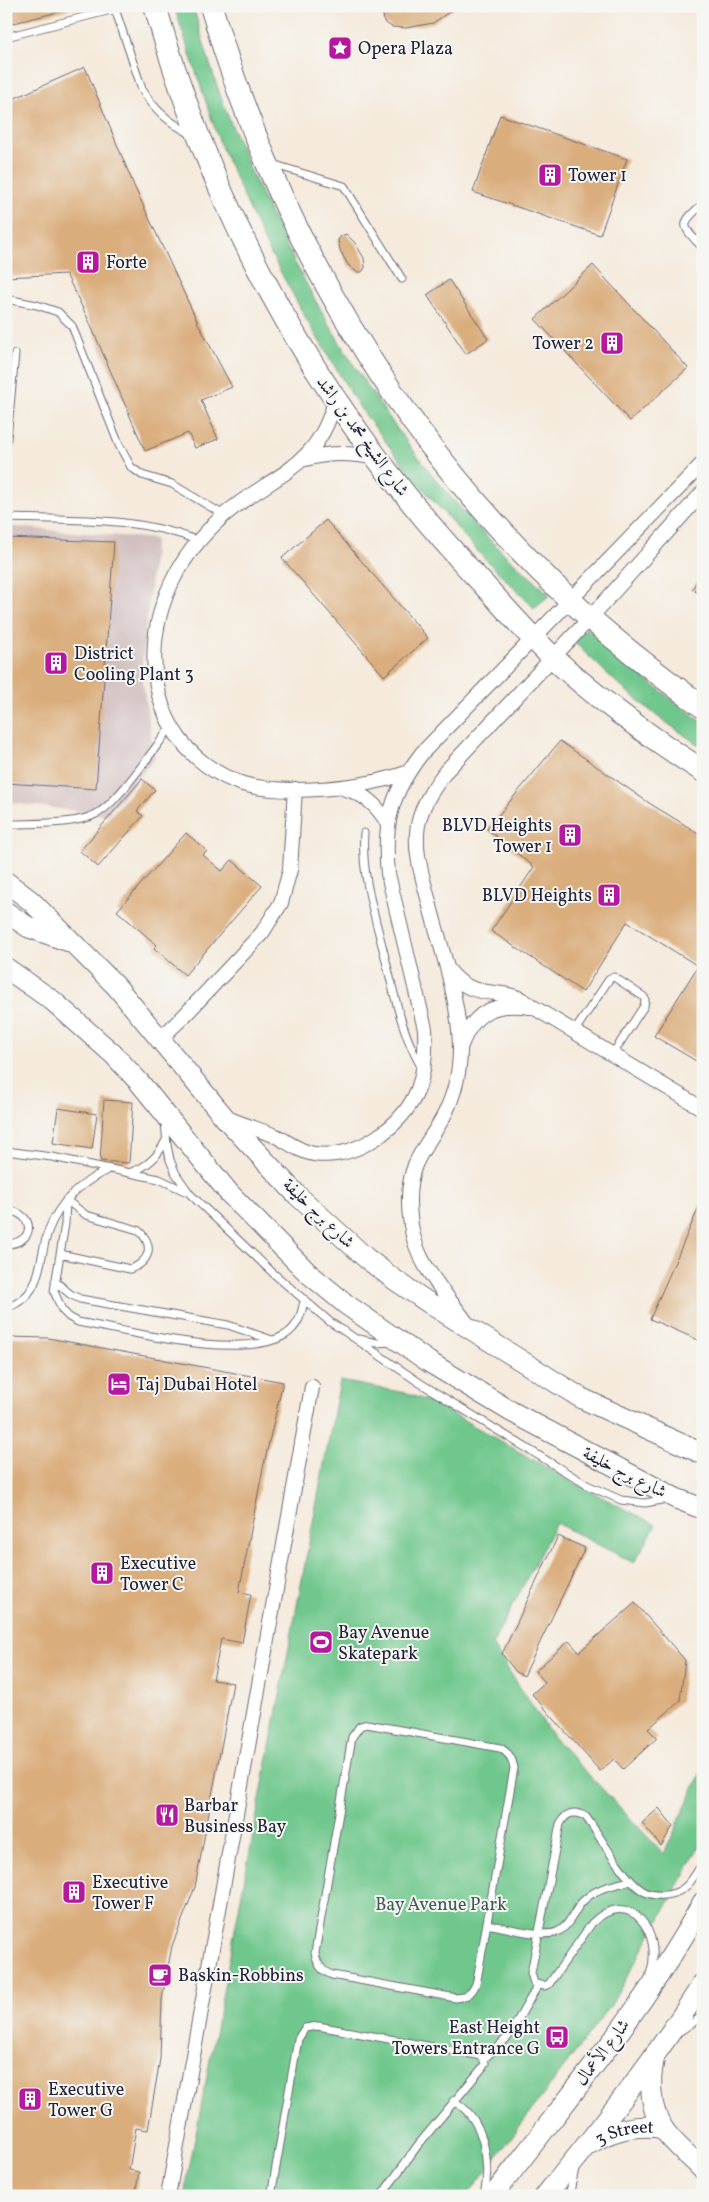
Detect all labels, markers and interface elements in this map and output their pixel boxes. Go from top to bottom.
place icon: Opera Plaza [327,35,353,61]
place label: Opera Plaza [358,37,453,62]
building icon: Tower 1 [537,162,563,188]
place label: Tower 1 [568,164,627,189]
building icon: Forte [75,249,101,275]
place label: Forte [106,251,147,276]
building icon: Tower 2 [599,330,625,356]
place label: Tower 2 [532,332,594,357]
street label: شارع الشيخ محمد بن راشد [308,371,414,504]
place label: District Cooling Plant 3 [74,642,194,688]
building icon: District Cooling Plant 3 [43,650,69,676]
place label: BLVD Heights Tower 1 [442,814,552,860]
building icon: BLVD Heights Tower 1 [557,822,583,848]
building icon: BLVD Heights [596,882,622,908]
place label: BLVD Heights [482,884,592,909]
street label: شارع برج خليفة [275,1173,360,1256]
hotel icon: Taj Dubai Hotel [106,1371,132,1397]
place label: Taj Dubai Hotel [136,1373,257,1398]
street label: شارع برج خليفة [577,1441,671,1507]
place label: Executive Tower C [120,1552,196,1598]
building icon: Executive Tower C [89,1560,115,1586]
place label: Bay Avenue Skatepark [338,1621,429,1667]
sports icon: Bay Avenue Skatepark [308,1629,334,1655]
place label: Barbar Business Bay [184,1794,286,1840]
restaurant icon: Barbar Business Bay [154,1802,180,1828]
place label: Executive Tower F [92,1871,168,1917]
building icon: Executive Tower F [61,1879,87,1905]
park label: Bay Avenue Park [375,1893,507,1918]
cafe icon: Baskin-Robbins [147,1962,173,1988]
place label: Baskin-Robbins [178,1964,304,1989]
street label: شارع الأعمال [568,2013,637,2092]
place label: East Height Towers Entrance G [392,2016,540,2062]
bus stop icon: East Height Towers Entrance G [544,2024,570,2050]
place label: Executive Tower G [48,2078,124,2124]
building icon: Executive Tower G [17,2086,43,2112]
street label: 3 Street [591,2116,654,2152]

